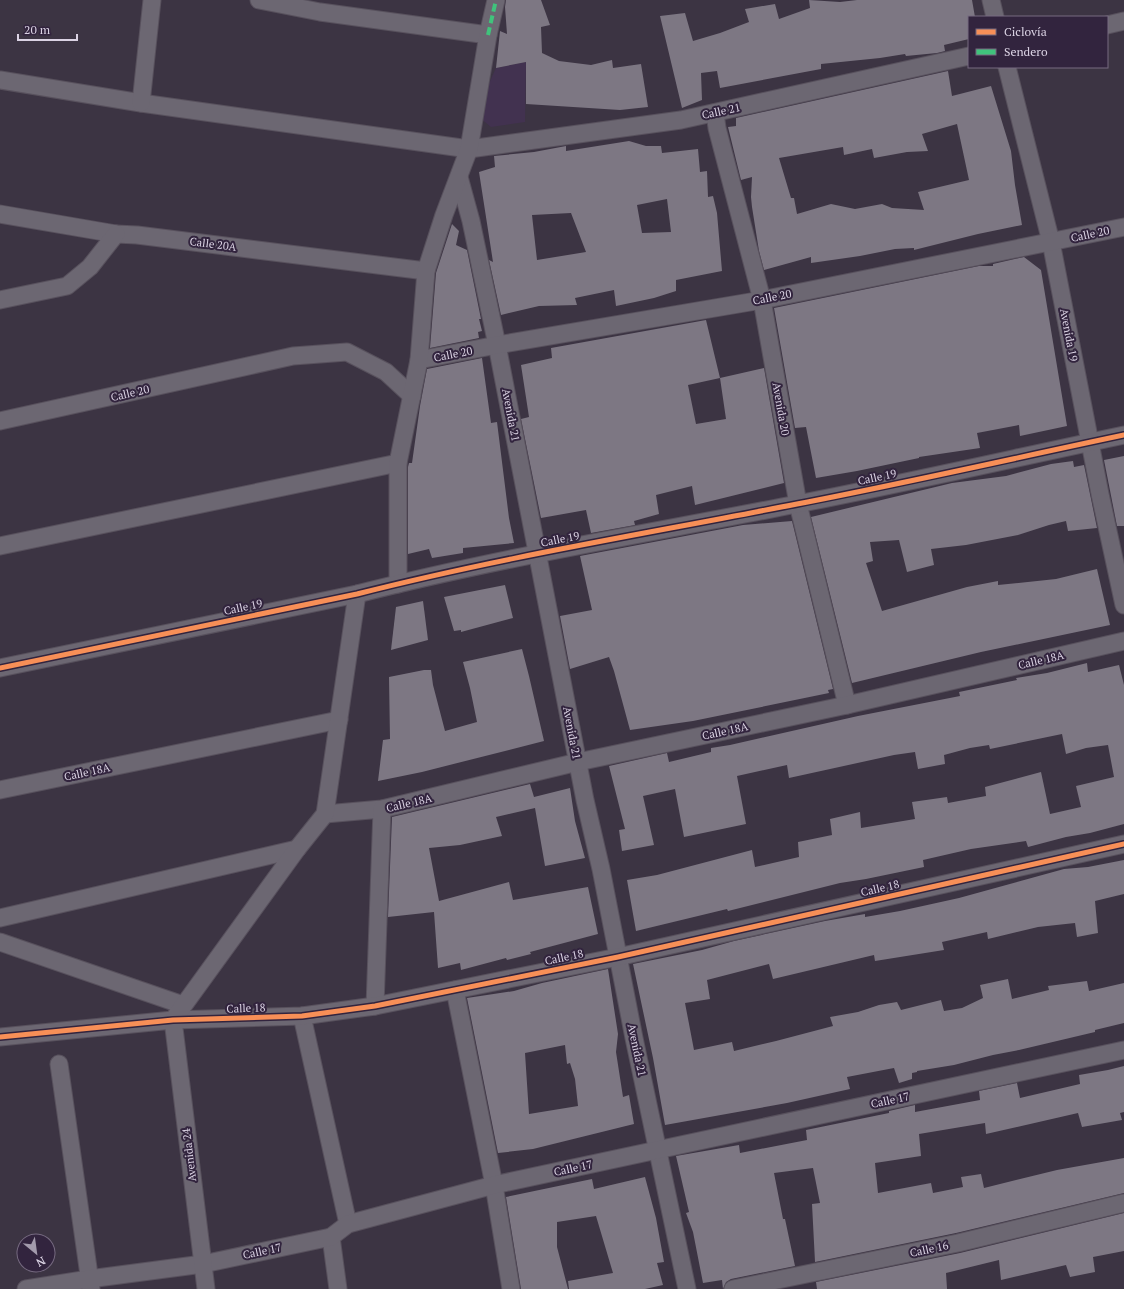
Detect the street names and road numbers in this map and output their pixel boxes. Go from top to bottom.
street label: Calle 21 [700,100,742,122]
street label: Calle 20 [1069,223,1111,245]
street label: Calle 20A [189,234,238,254]
street label: Calle 20 [751,286,793,308]
street label: Avenida 19 [1057,307,1081,363]
street label: Calle 20 [432,343,474,365]
street label: Avenida 20 [769,381,793,437]
street label: Calle 20 [109,382,151,404]
street label: Avenida 21 [499,387,523,443]
street label: Calle 19 [856,466,898,488]
street label: Calle 19 [539,528,581,550]
street label: Calle 19 [222,596,264,618]
street label: Calle 18A [1017,648,1066,672]
street label: Avenida 21 [560,705,584,761]
street label: Calle 18A [701,719,750,743]
street label: Calle 18A [63,760,112,784]
street label: Calle 18A [385,791,434,815]
street label: Calle 18 [859,877,901,899]
street label: Calle 18 [543,946,585,968]
street label: Calle 18 [226,1000,266,1016]
street label: Avenida 21 [625,1022,649,1078]
street label: Calle 17 [869,1089,911,1111]
street label: Avenida 24 [179,1127,199,1182]
street label: Calle 17 [552,1157,594,1179]
street label: Calle 16 [908,1238,950,1260]
street label: Calle 17 [241,1240,283,1262]

